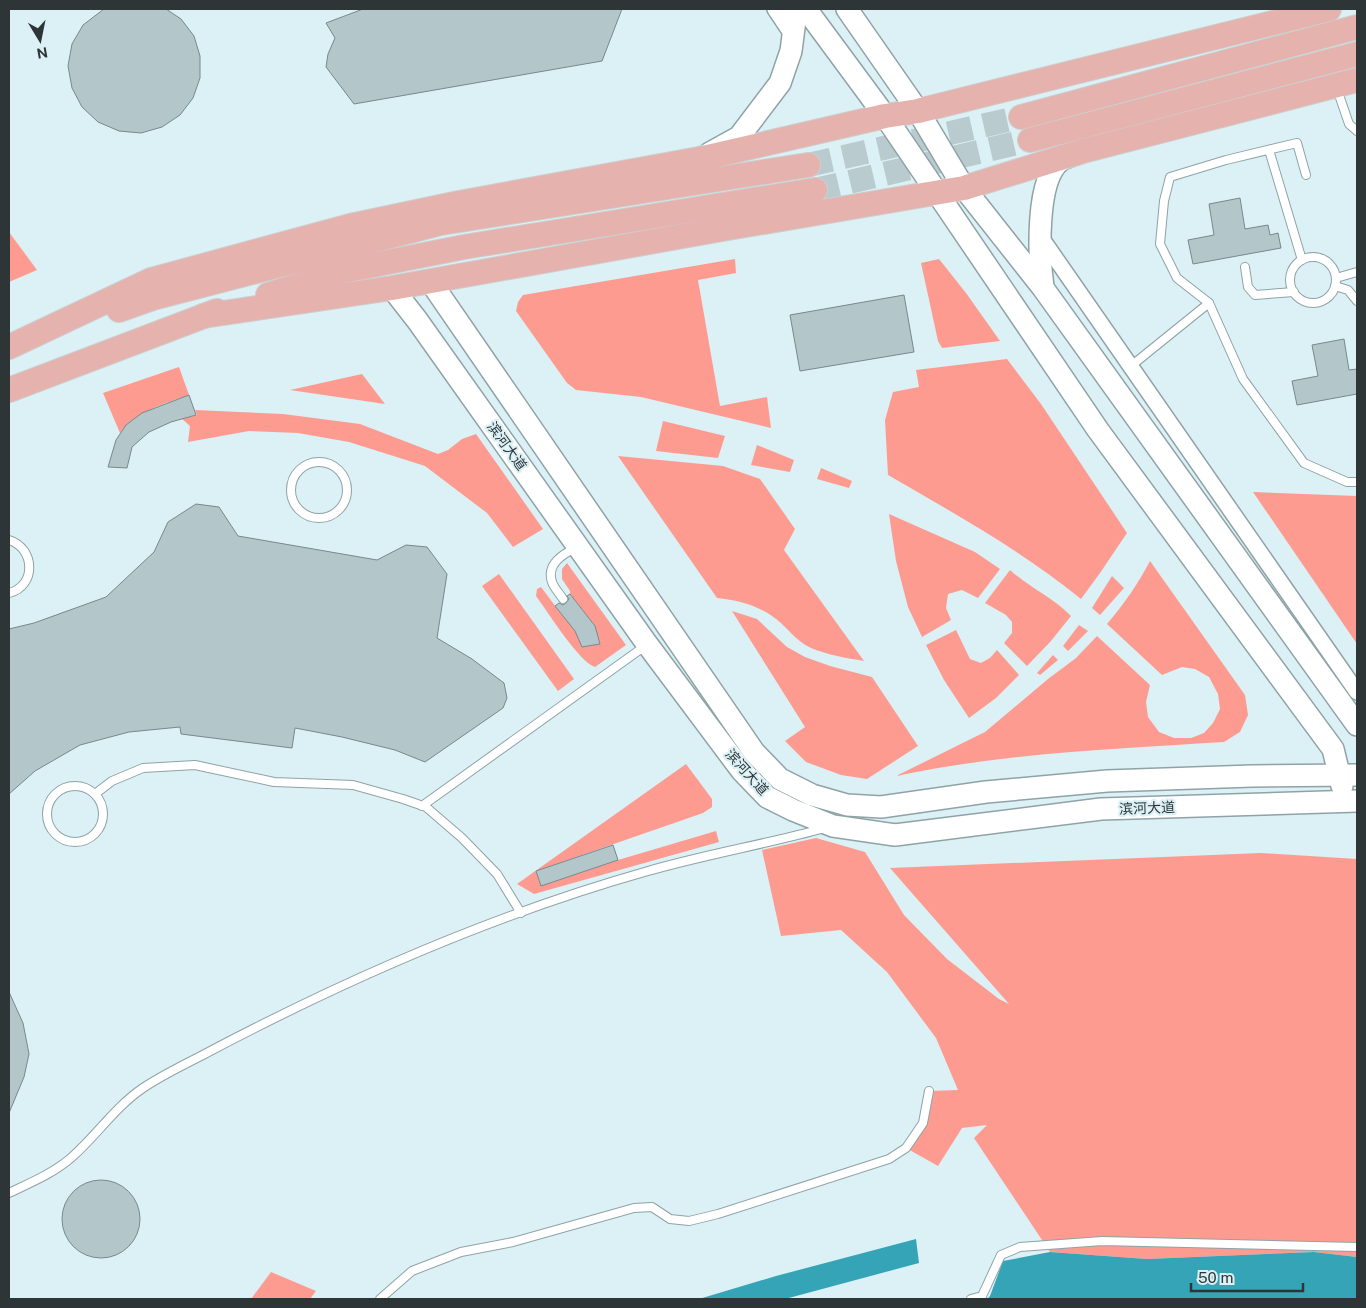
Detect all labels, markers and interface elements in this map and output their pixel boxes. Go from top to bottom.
north arrow [15,15,65,65]
text: N [35,44,49,62]
street label: 滨河大道 [484,419,530,473]
street label: 滨河大道 [722,746,772,798]
street label: 滨河大道 [1119,799,1175,817]
scale bar [1191,1260,1304,1292]
text: 50 m [1198,1269,1233,1286]

